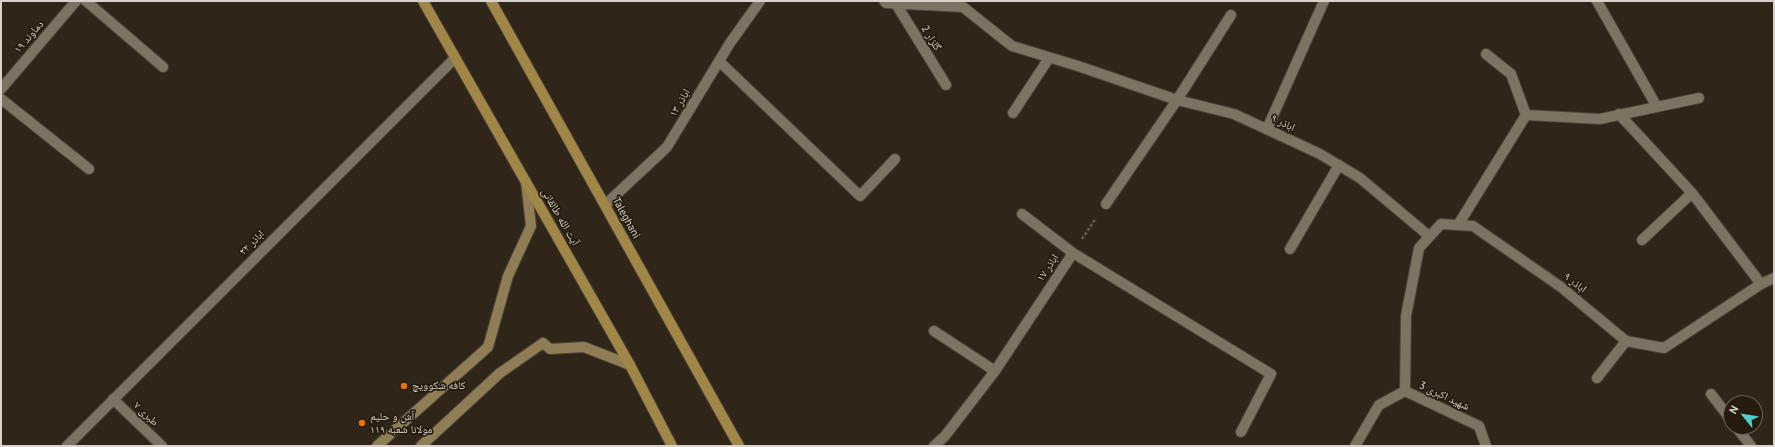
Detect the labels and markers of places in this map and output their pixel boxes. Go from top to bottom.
place label: کافه شکوویچ [412,379,466,393]
marker: کافه شکوویچ [399,381,409,391]
place label: آش و حلیم مولانا شعبه ۱۱۹ [370,410,432,436]
marker: آش و حلیم مولانا شعبه ۱۱۹ [357,418,367,428]

